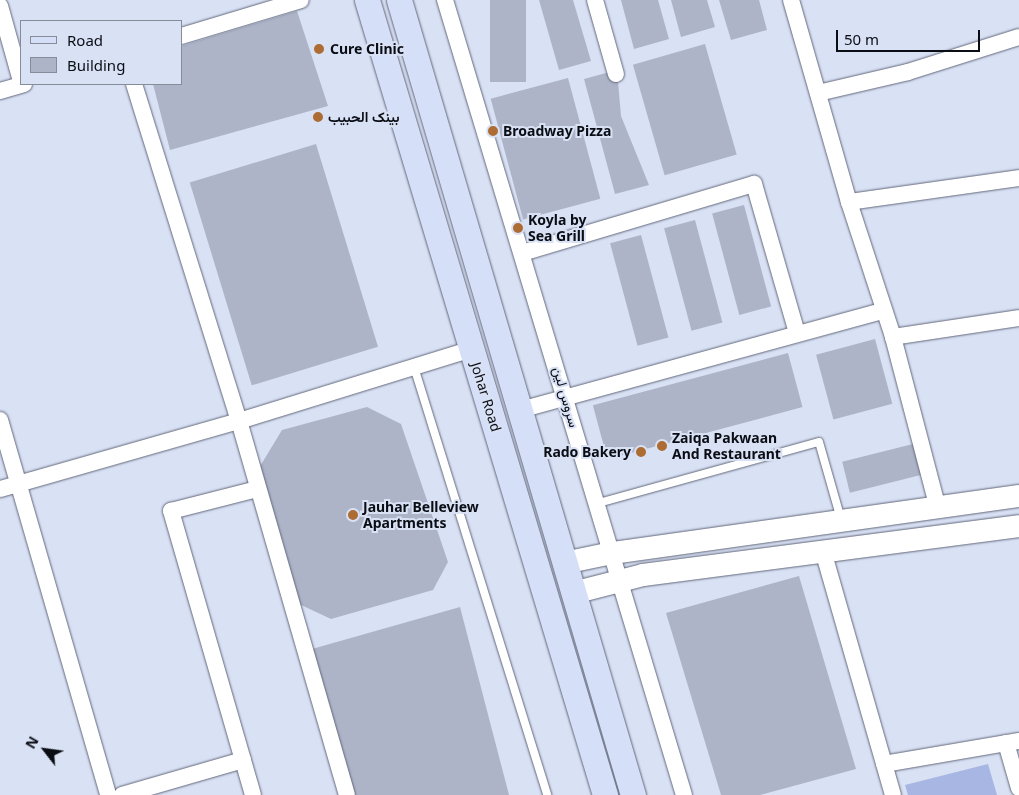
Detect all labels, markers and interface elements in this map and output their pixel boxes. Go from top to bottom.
legend [20,20,182,85]
scale bar [839,20,983,52]
text: 50 m [844,29,879,49]
text: Road [67,30,103,50]
place label: Cure Clinic [330,41,404,57]
marker: Cure Clinic [312,42,326,56]
text: Building [67,55,125,75]
place label: بينک الحبيب [328,109,399,125]
marker: بينک الحبيب [312,111,324,123]
place label: Broadway Pizza [503,123,611,139]
marker: Broadway Pizza [487,125,499,137]
place label: Koyla by Sea Grill [528,212,587,244]
marker: Koyla by Sea Grill [512,222,524,234]
street label: Johar Road [467,360,505,434]
street label: سروس لین [549,365,583,429]
place label: Zaiqa Pakwaan And Restaurant [672,430,781,462]
marker: Zaiqa Pakwaan And Restaurant [656,440,668,452]
place label: Rado Bakery [543,444,631,460]
marker: Rado Bakery [635,446,647,458]
place label: Jauhar Belleview Apartments [363,499,479,532]
marker: Jauhar Belleview Apartments [347,509,359,521]
north arrow [20,725,70,775]
text: N [20,733,43,752]

